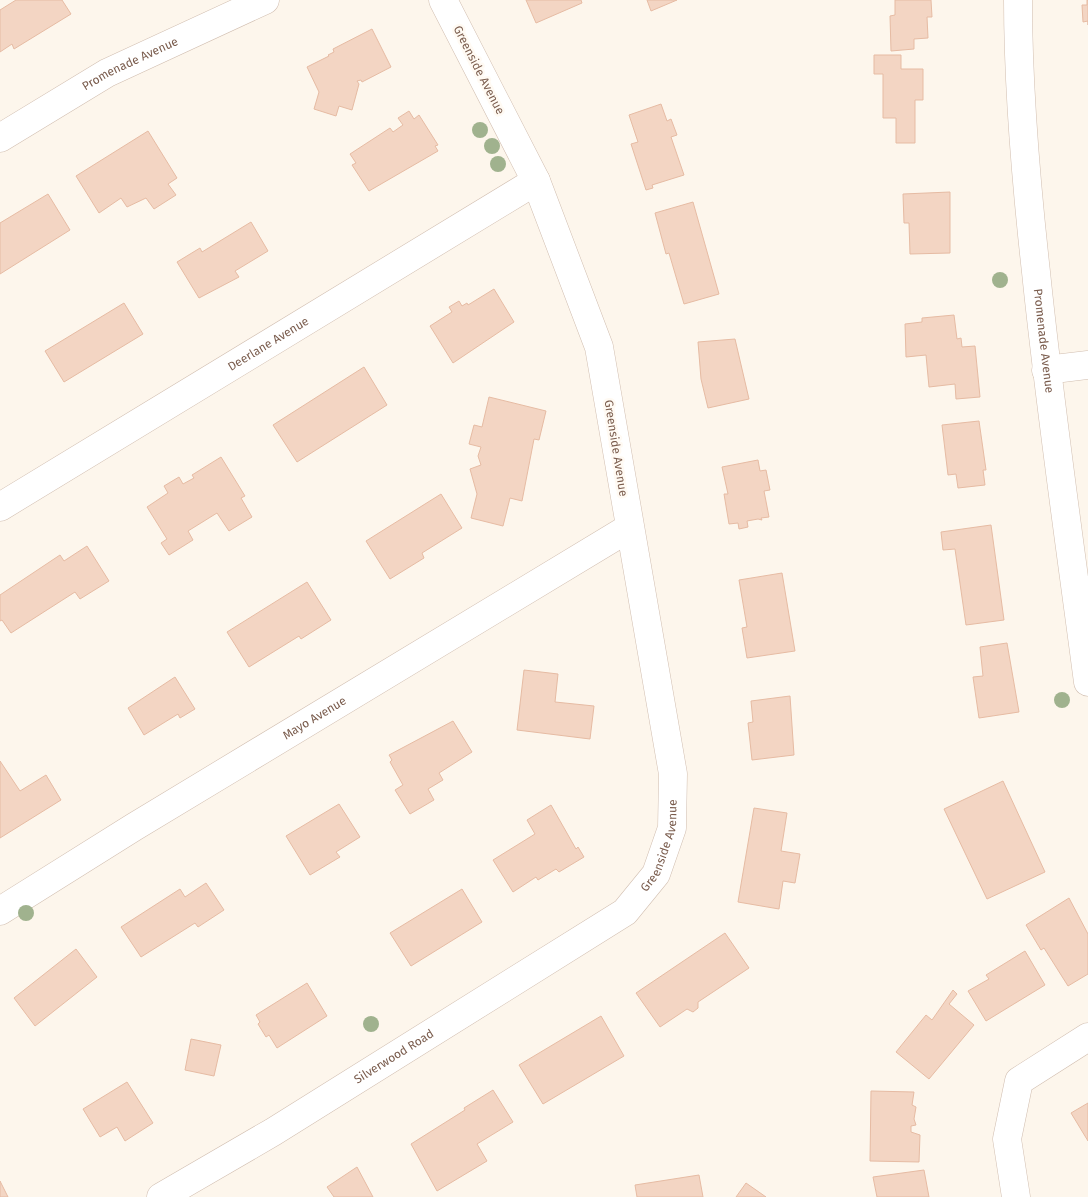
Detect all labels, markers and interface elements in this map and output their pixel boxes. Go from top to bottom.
street label: Greenside Avenue [451,23,507,117]
street label: Promenade Avenue [80,34,180,93]
street label: Promenade Avenue [1031,288,1057,394]
street label: Deerlane Avenue [225,314,311,374]
street label: Greenside Avenue [601,399,631,497]
street label: Mayo Avenue [280,693,349,742]
street label: Greenside Avenue [638,799,680,894]
street label: Silverwood Road [352,1026,436,1087]

